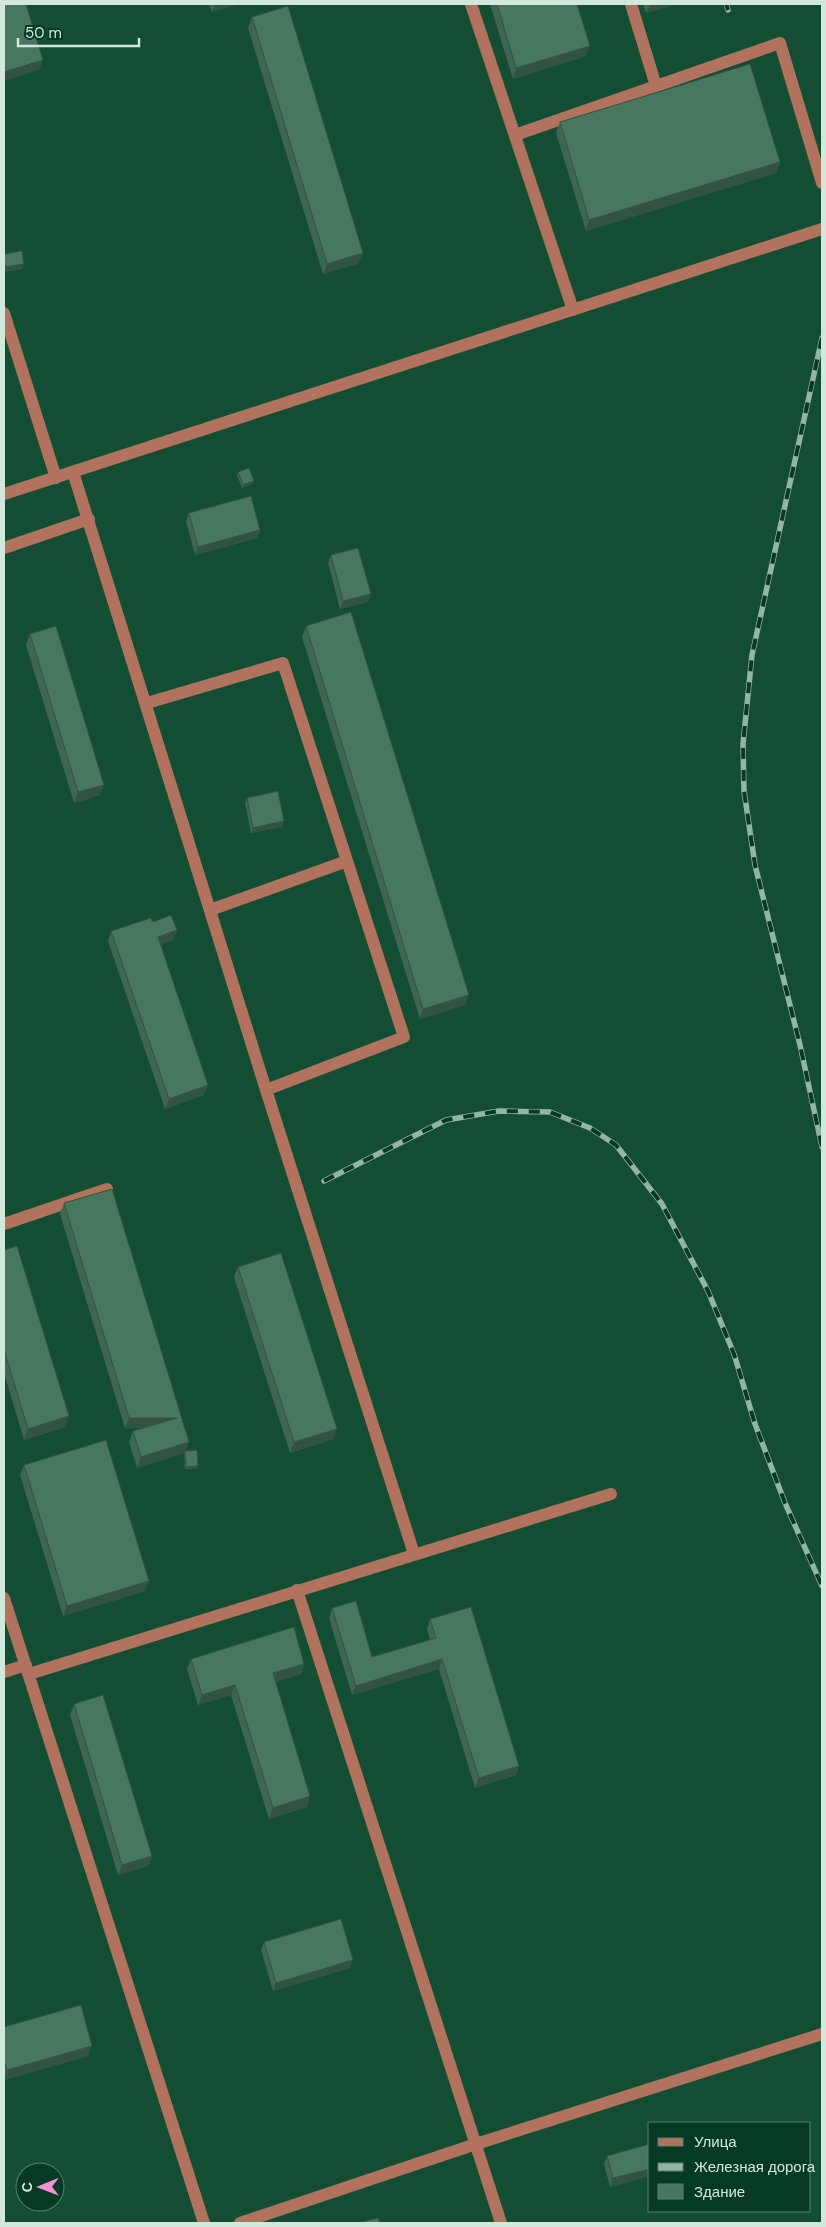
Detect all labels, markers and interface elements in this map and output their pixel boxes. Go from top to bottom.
scale bar [18,15,139,47]
text: 50 m [25,23,62,43]
legend [648,2122,811,2212]
text: Улица [694,2132,737,2152]
text: Железная дорога [694,2157,816,2177]
north arrow [15,2162,65,2212]
text: С [18,2182,36,2192]
text: Здание [694,2182,745,2202]

